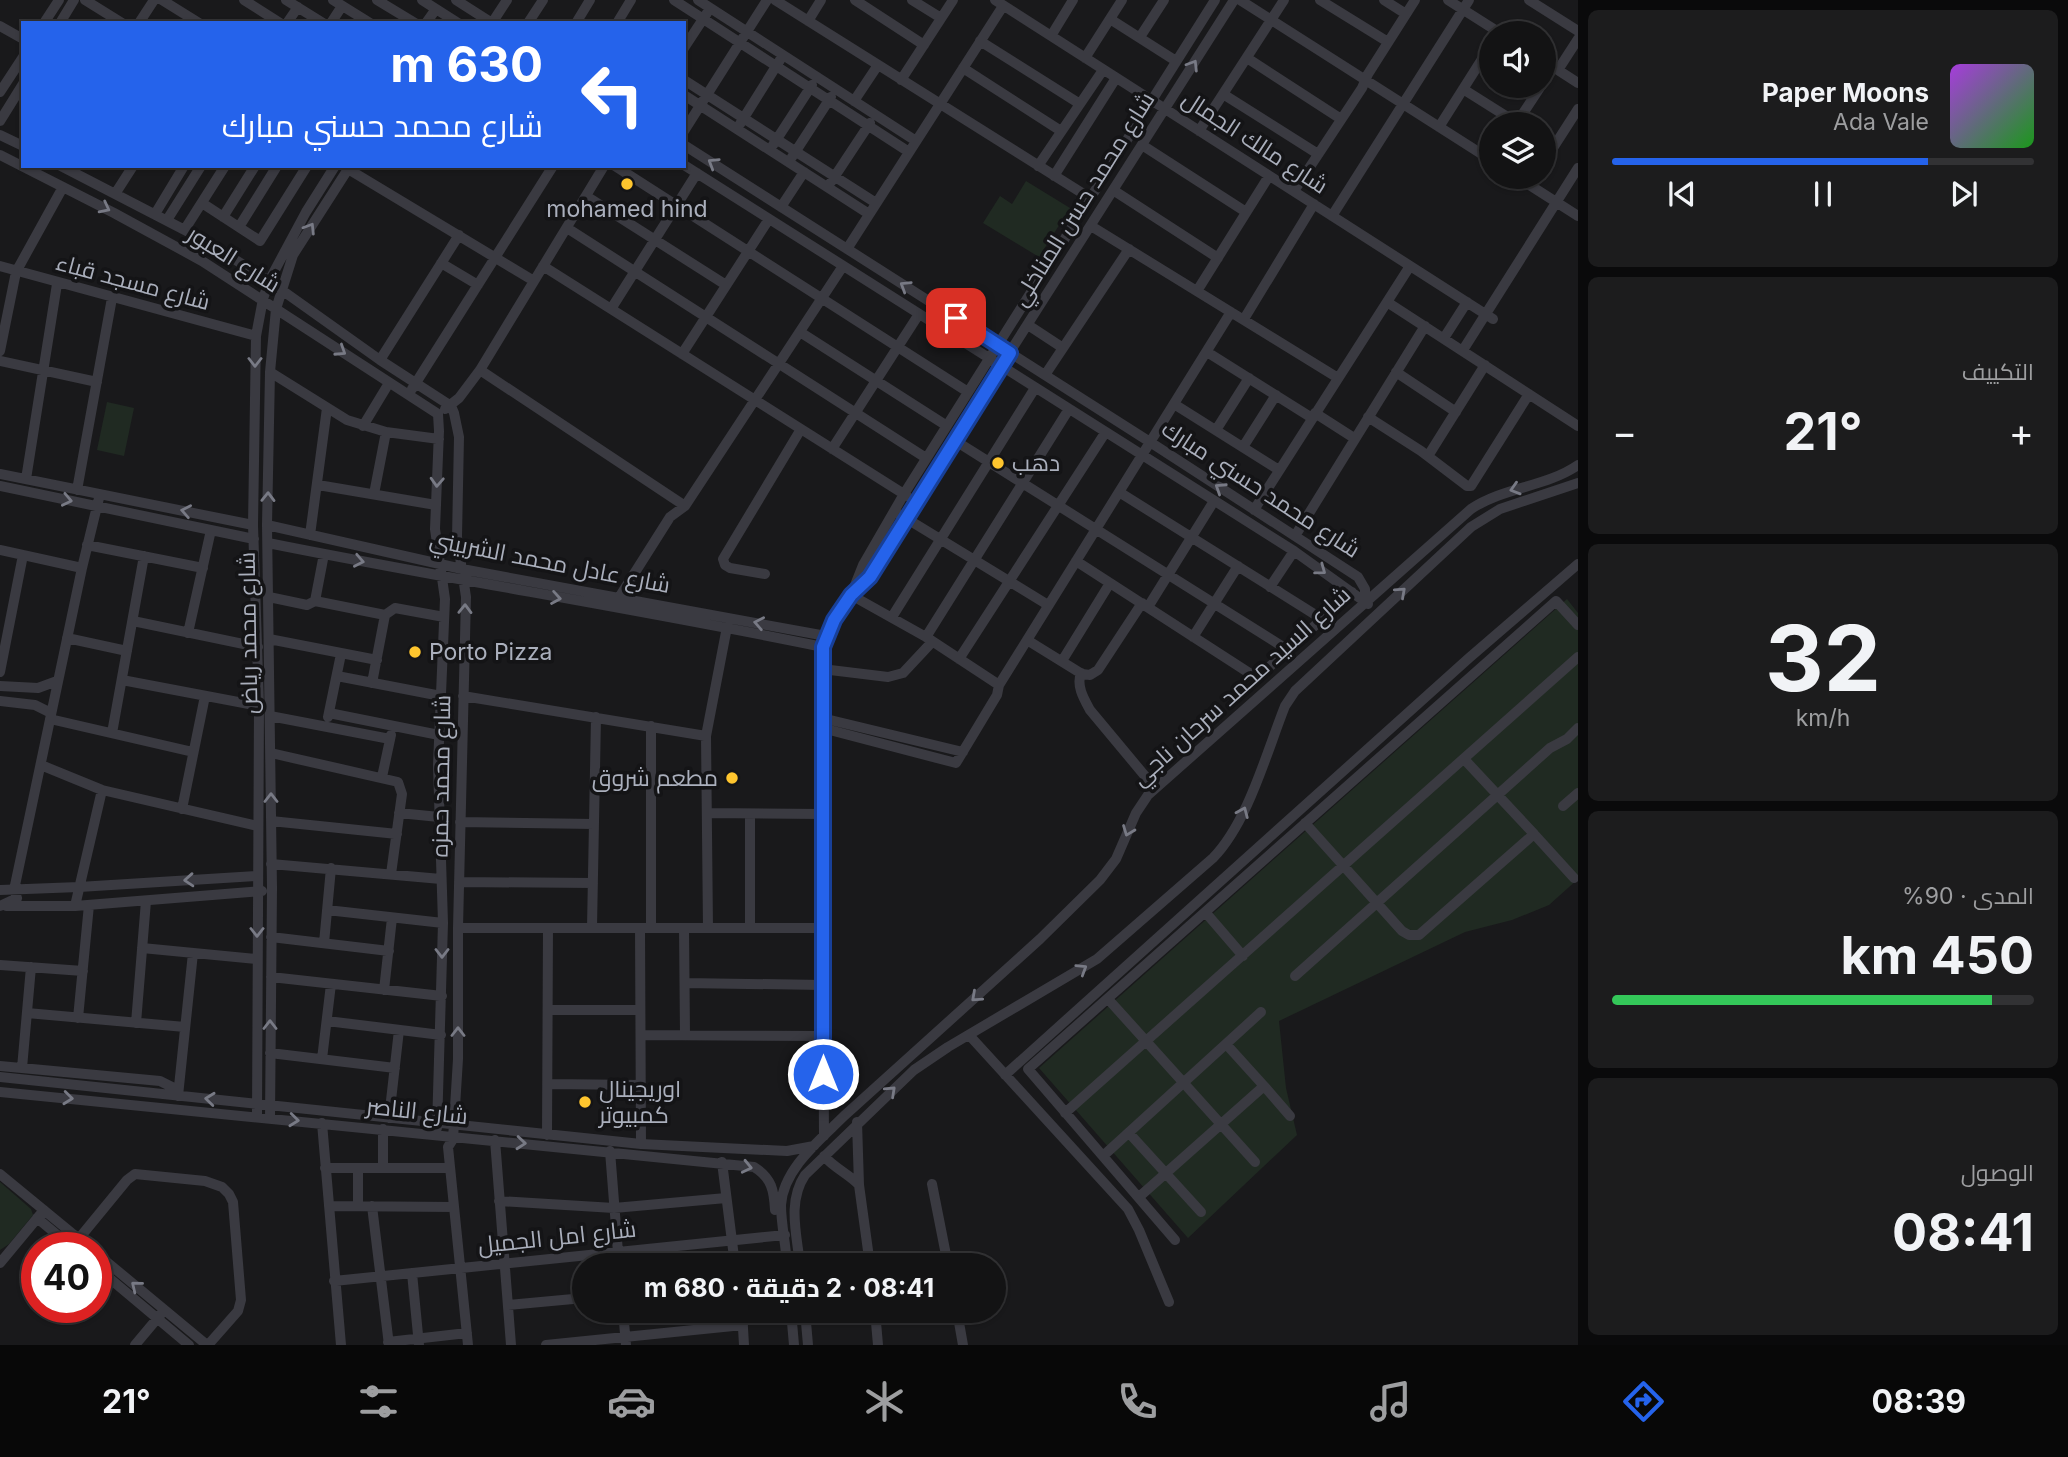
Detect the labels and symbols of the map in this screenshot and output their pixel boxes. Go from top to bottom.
one-way arrow [1184,59,1197,72]
street label: شارع مالك الجمال [1176,84,1333,201]
street label: شارع محمد حسن المناخلي [1006,87,1164,313]
one-way arrow [708,159,721,172]
marker: mohamed hind [619,176,635,192]
place label: mohamed hind [546,195,708,223]
one-way arrow [97,200,110,214]
street label: شارع العبور [180,218,286,300]
one-way arrow [302,223,315,236]
street label: شارع مسجد قباء [52,248,213,318]
one-way arrow [899,281,912,294]
pin [926,288,986,348]
one-way arrow [333,343,346,356]
one-way arrow [247,357,263,368]
street label: شارع محمد حسني مبارك [1154,414,1365,567]
place label: دهب [1012,449,1060,477]
marker: دهب [990,455,1006,471]
one-way arrow [429,477,444,488]
one-way arrow [1509,481,1521,496]
one-way arrow [1215,484,1228,496]
one-way arrow [61,491,73,506]
one-way arrow [260,491,276,502]
one-way arrow [180,505,192,520]
street label: شارع عادل محمد الشربيني [427,525,673,603]
street label: شارع محمد رياض [233,552,265,714]
one-way arrow [353,553,365,568]
one-way arrow [1313,562,1326,574]
street label: شارع السيد محمد سرحان ناجي [1126,580,1359,795]
one-way arrow [1393,588,1406,600]
one-way arrow [550,589,562,604]
one-way arrow [458,603,473,614]
one-way arrow [753,616,765,631]
place label: Porto Pizza [429,638,553,666]
marker: Porto Pizza [407,644,423,660]
street label: شارع محمد حمزه [426,694,458,858]
place label: مطعم شروق [592,764,718,794]
marker: مطعم شروق [724,770,740,786]
one-way arrow [263,792,279,803]
one-way arrow [1235,806,1249,819]
one-way arrow [1122,825,1136,837]
one-way arrow [183,872,194,887]
one-way arrow [249,928,265,938]
one-way arrow [434,949,450,959]
one-way arrow [1074,964,1087,977]
one-way arrow [971,989,984,1002]
one-way arrow [263,1020,278,1031]
one-way arrow [450,1026,466,1037]
position arrow [786,1037,860,1111]
place label: اوريجينال كمبيوتر [597,1075,681,1129]
one-way arrow [883,1087,896,1100]
one-way arrow [63,1090,74,1105]
one-way arrow [204,1092,215,1107]
street label: شارع الناصر [363,1092,469,1132]
marker: اوريجينال كمبيوتر [577,1094,593,1110]
one-way arrow [289,1113,300,1128]
one-way arrow [515,1135,527,1150]
one-way arrow [740,1159,752,1173]
street label: شارع امل الجميل [476,1215,638,1261]
speed limit sign: 40 [21,1232,112,1323]
one-way arrow [131,1281,143,1294]

